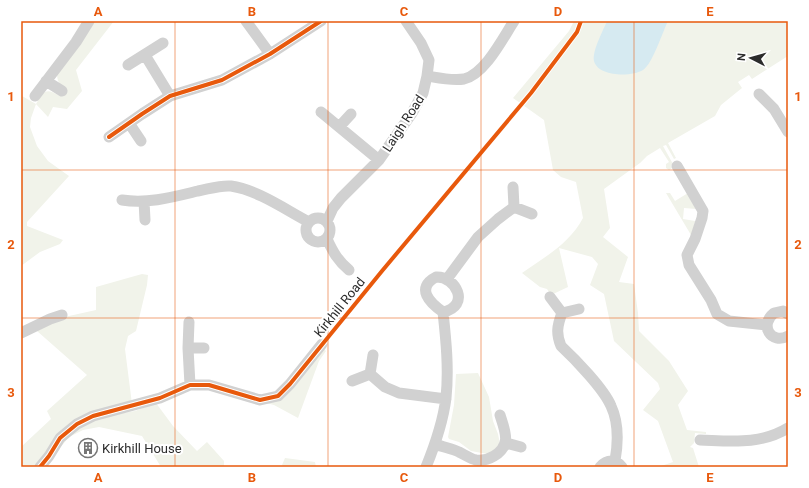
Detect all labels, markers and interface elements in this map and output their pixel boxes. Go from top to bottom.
text: A [94,4,103,19]
text: B [248,4,256,19]
text: C [400,4,409,19]
text: D [554,4,562,19]
text: E [706,4,714,19]
north arrow [731,38,771,78]
text: N [735,52,748,62]
text: 1 [7,89,15,104]
text: 1 [794,89,802,104]
street label: Laigh Road [379,92,427,155]
text: 2 [7,237,15,252]
text: 2 [794,237,802,252]
street label: Kirkhill Road [311,275,368,340]
text: 3 [7,385,15,400]
text: 3 [794,385,802,400]
building icon: Kirkhill House [77,437,99,459]
place label: Kirkhill House [102,441,182,456]
text: A [94,470,103,485]
text: B [248,470,256,485]
text: C [400,470,409,485]
text: D [554,470,562,485]
text: E [706,470,714,485]

